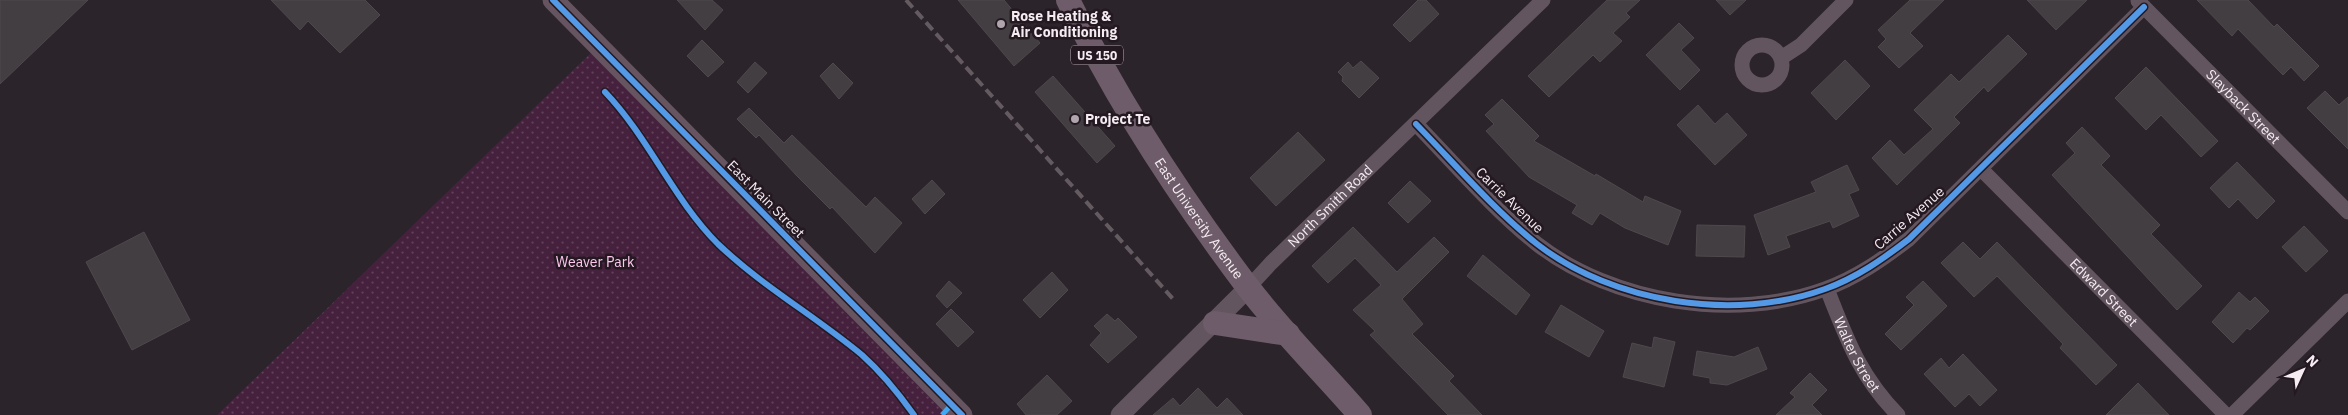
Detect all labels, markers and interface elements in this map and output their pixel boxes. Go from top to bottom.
place label: Rose Heating & Air Conditioning [1011,7,1117,41]
marker: Rose Heating & Air Conditioning [995,18,1007,30]
road number: US 150 [1071,46,1123,64]
street label: Slayback Street [2202,65,2284,148]
place label: Project Te [1085,110,1151,128]
marker: Project Te [1069,113,1081,125]
street label: East University Avenue [1151,154,1248,283]
street label: East Main Street [723,156,809,242]
street label: North Smith Road [1284,161,1376,251]
street label: Carrie Avenue [1472,163,1548,237]
street label: Carrie Avenue [1870,182,1948,254]
park label: Weaver Park [556,253,635,271]
street label: Edward Street [2066,254,2142,330]
street label: Walter Street [1830,314,1884,396]
north arrow [2278,345,2328,395]
text: N [2302,351,2322,371]

